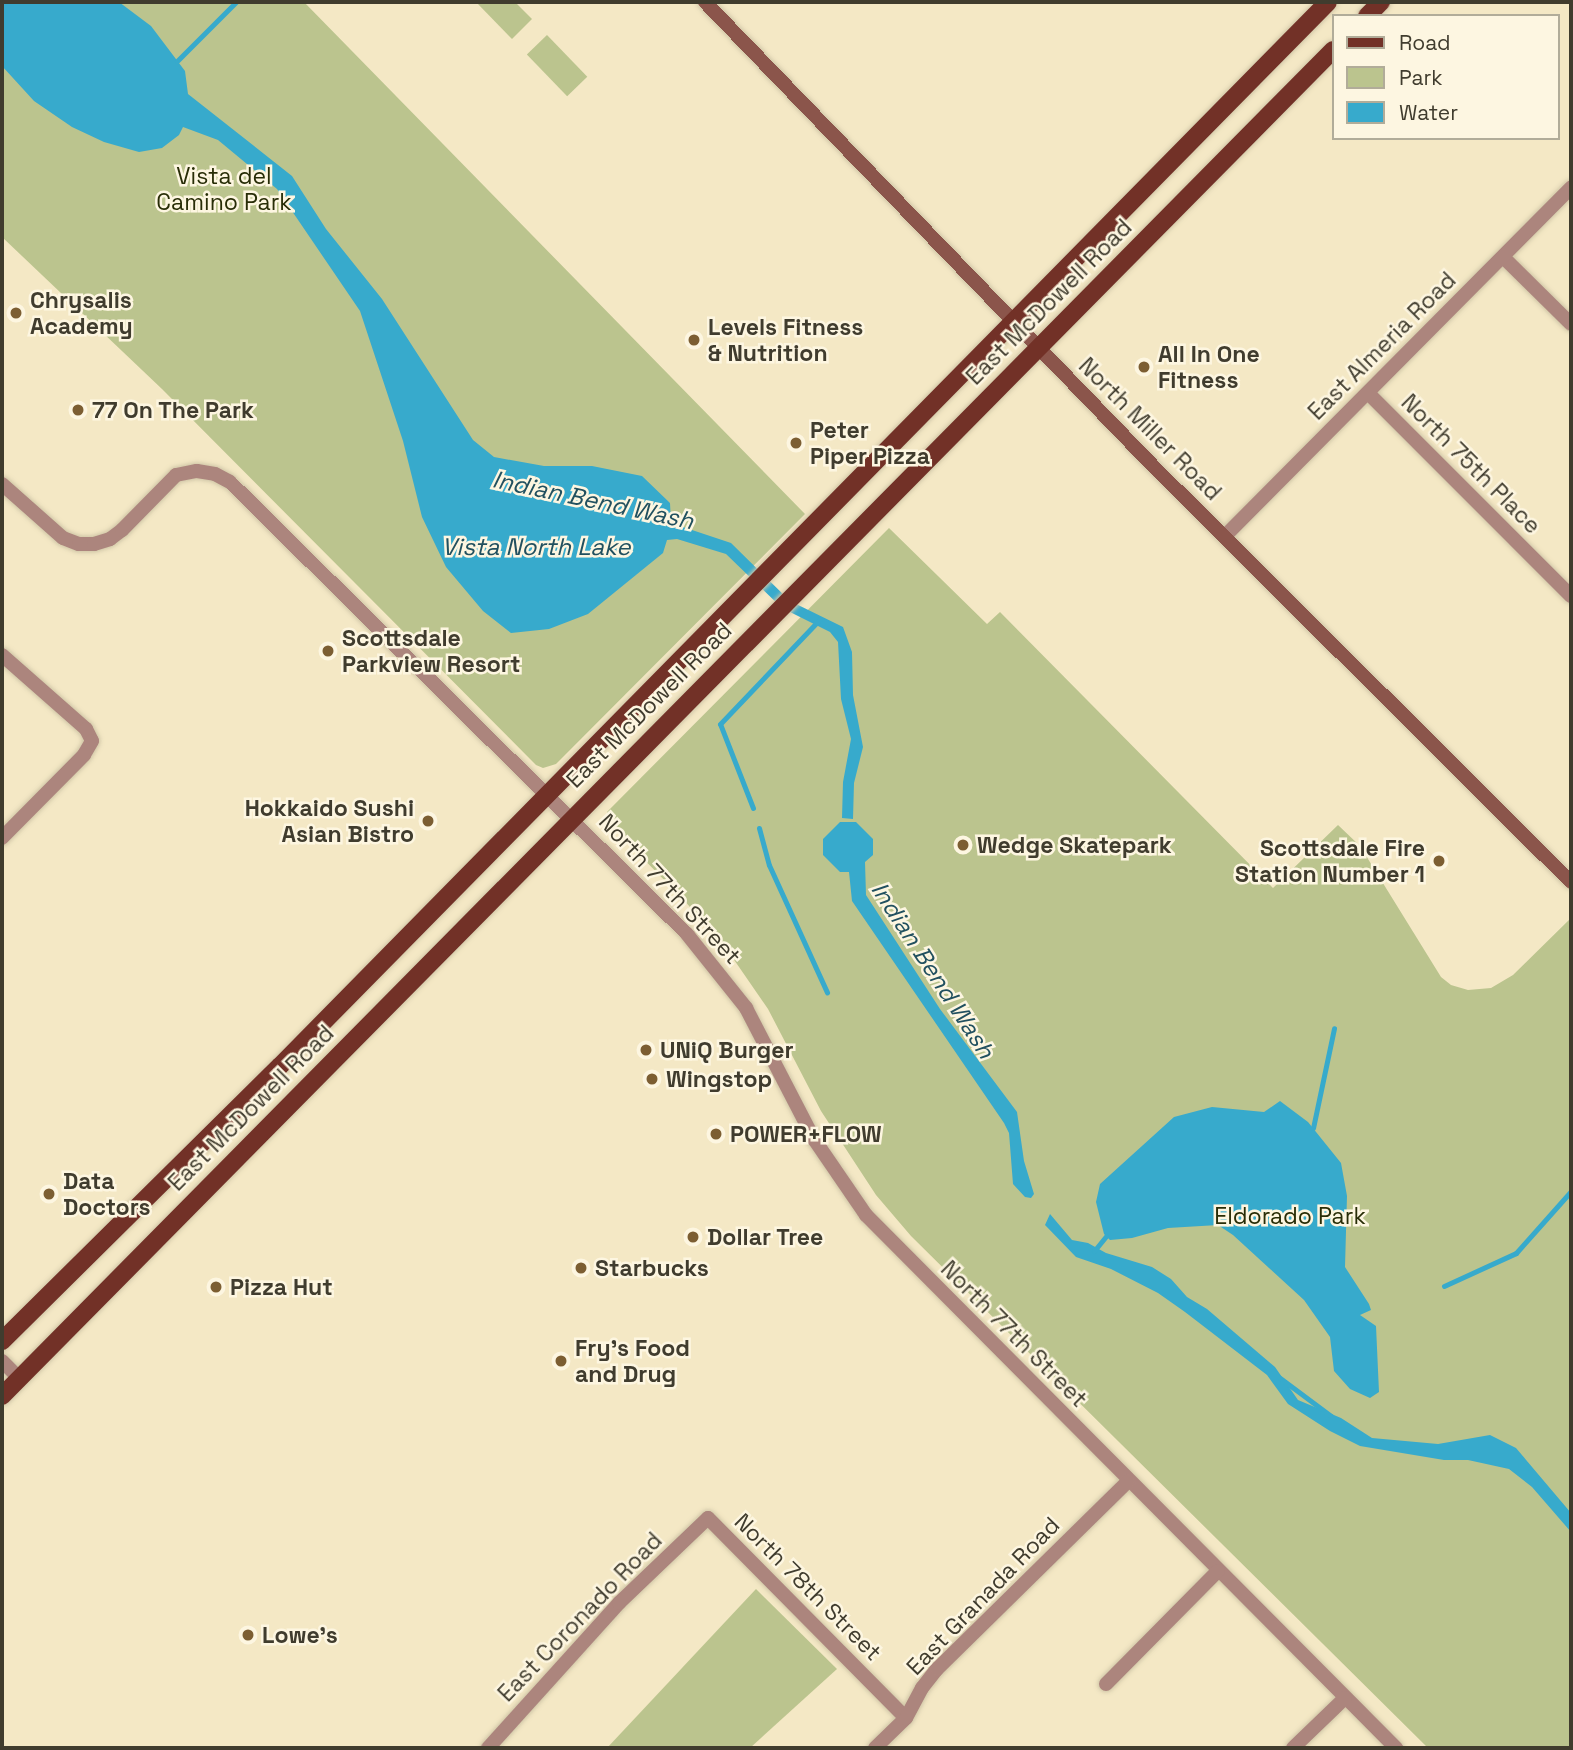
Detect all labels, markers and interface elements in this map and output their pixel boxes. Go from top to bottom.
legend [1332,14,1559,140]
text: Road [1399,29,1451,56]
text: Park [1399,64,1443,91]
text: Water [1399,99,1458,126]
park label: Vista del Camino Park [156,162,292,216]
street label: East McDowell Road [960,213,1138,391]
street label: East Almeria Road [1302,266,1462,426]
place label: Chrysalis Academy [30,286,133,340]
marker: Chrysalis Academy [8,305,24,321]
place label: Levels Fitness & Nutrition [708,313,863,367]
marker: Levels Fitness & Nutrition [686,332,702,348]
place label: All In One Fitness [1158,340,1260,394]
street label: North Miller Road [1073,352,1227,506]
marker: All In One Fitness [1136,359,1152,375]
street label: North 75th Place [1396,389,1546,539]
place label: 77 On The Park [92,396,255,424]
marker: 77 On The Park [70,402,86,418]
place label: Peter Piper Pizza [810,416,930,470]
marker: Peter Piper Pizza [788,435,804,451]
water label: Indian Bend Wash [490,465,696,535]
water label: Vista North Lake [441,533,631,561]
street label: East McDowell Road [560,616,738,794]
place label: Scottsdale Parkview Resort [342,624,520,678]
marker: Scottsdale Parkview Resort [320,643,336,659]
place label: Hokkaido Sushi Asian Bistro [245,794,414,848]
street label: North 77th Street [593,808,747,970]
marker: Hokkaido Sushi Asian Bistro [420,813,436,829]
place label: Wedge Skatepark [977,831,1172,859]
place label: Scottsdale Fire Station Number 1 [1235,834,1425,888]
marker: Wedge Skatepark [955,837,971,853]
marker: Scottsdale Fire Station Number 1 [1431,853,1447,869]
water label: Indian Bend Wash [865,876,1001,1064]
street label: East McDowell Road [162,1019,340,1197]
place label: UNiQ Burger [660,1036,794,1064]
marker: UNiQ Burger [638,1042,654,1058]
place label: Wingstop [666,1065,772,1093]
marker: Wingstop [644,1071,660,1087]
place label: POWER+FLOW [730,1120,882,1148]
marker: POWER+FLOW [708,1126,724,1142]
place label: Data Doctors [63,1167,151,1221]
marker: Data Doctors [41,1186,57,1202]
park label: Eldorado Park [1214,1202,1366,1230]
place label: Dollar Tree [707,1223,824,1251]
marker: Dollar Tree [685,1229,701,1245]
place label: Starbucks [595,1254,709,1282]
street label: North 77th Street [935,1255,1093,1413]
marker: Starbucks [573,1260,589,1276]
place label: Pizza Hut [230,1273,333,1301]
marker: Pizza Hut [208,1279,224,1295]
place label: Fry's Food and Drug [575,1334,690,1388]
marker: Fry's Food and Drug [553,1353,569,1369]
street label: North 78th Street [729,1508,887,1666]
street label: East Granada Road [901,1511,1065,1681]
street label: East Coronado Road [492,1527,668,1707]
place label: Lowe's [262,1621,338,1649]
marker: Lowe's [240,1627,256,1643]

